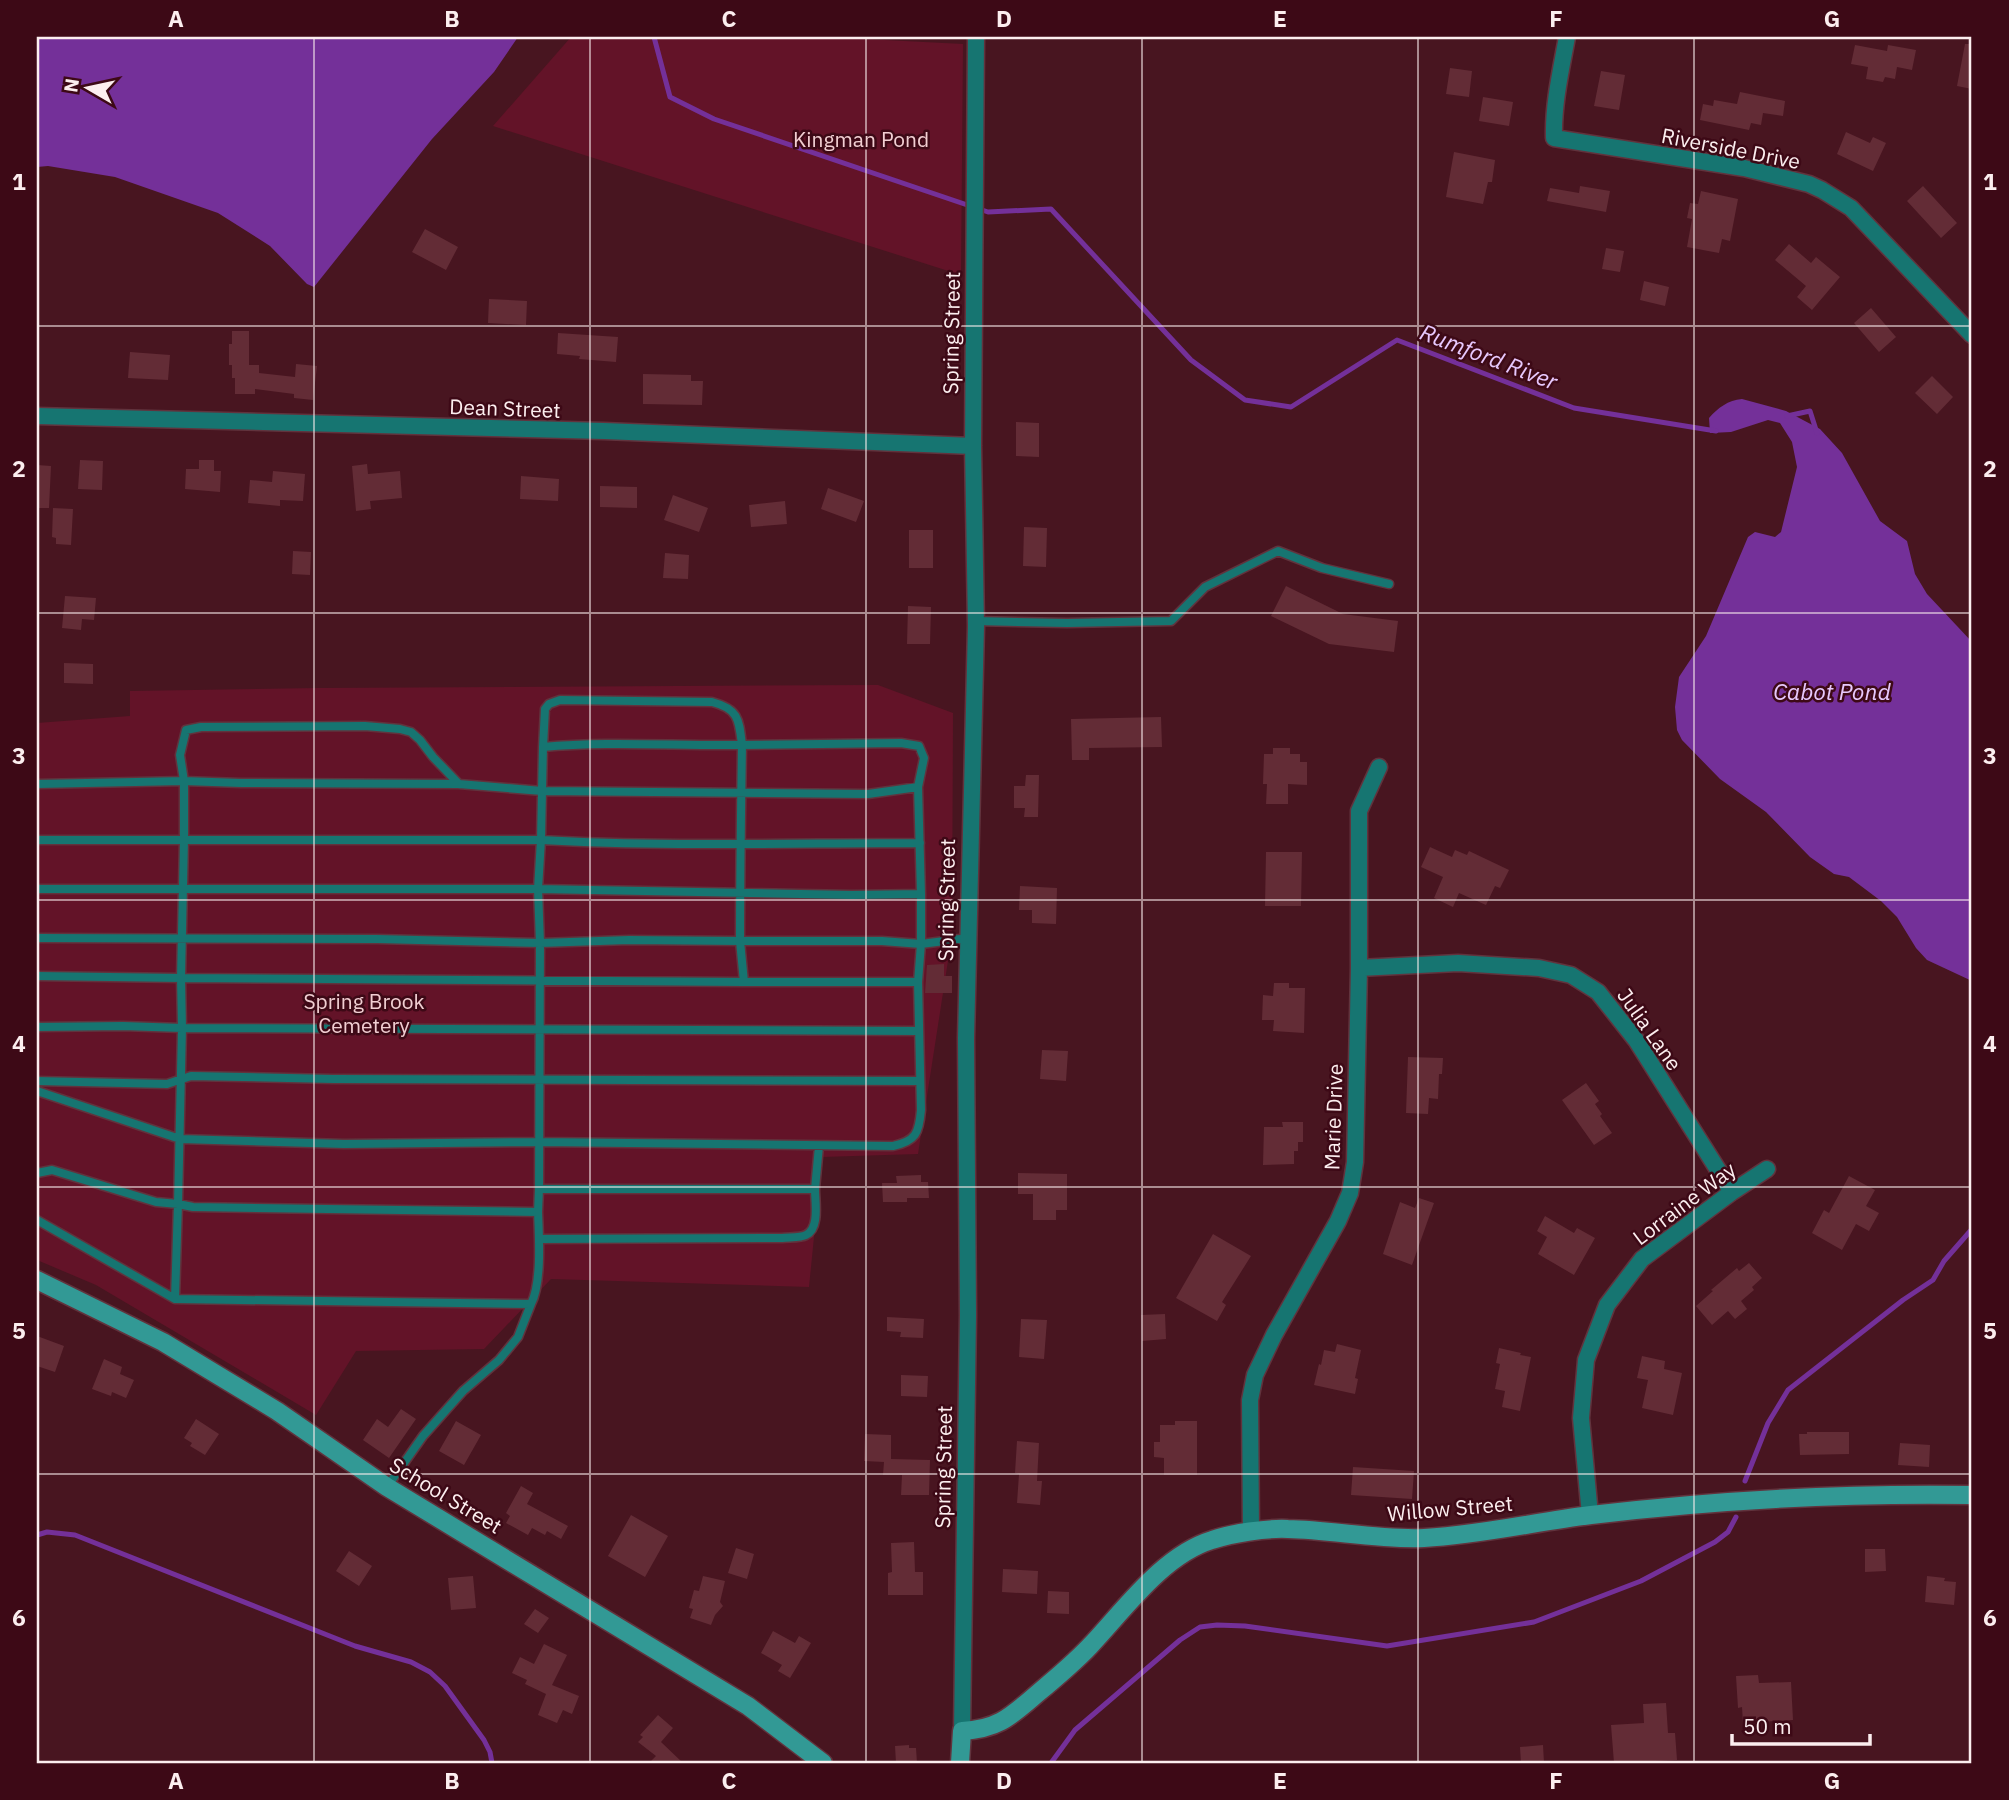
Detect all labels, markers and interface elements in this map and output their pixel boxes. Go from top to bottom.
text: A [168,3,184,33]
text: B [444,3,460,33]
text: C [722,3,737,33]
text: D [996,3,1012,33]
text: E [1273,3,1287,33]
text: F [1549,3,1563,33]
text: G [1824,3,1840,33]
north arrow [52,52,122,122]
text: N [58,77,84,94]
street label: Riverside Drive [1659,121,1803,175]
park label: Kingman Pond [793,125,929,153]
text: 1 [12,166,26,196]
text: 1 [1983,166,1997,196]
street label: Spring Street [936,271,966,395]
water label: Rumford River [1416,316,1562,396]
street label: Dean Street [449,392,561,424]
text: 2 [12,453,26,483]
text: 2 [1983,453,1997,483]
water label: Cabot Pond [1773,676,1891,706]
text: 3 [12,740,26,770]
text: 3 [1983,740,1997,770]
street label: Spring Street [931,838,961,962]
street label: Julia Lane [1611,982,1689,1076]
park label: Spring Brook Cemetery [303,987,425,1039]
text: 4 [12,1028,26,1058]
text: 4 [1983,1028,1997,1058]
street label: Marie Drive [1317,1063,1349,1171]
street label: Lorraine Way [1627,1155,1742,1251]
text: 5 [12,1315,26,1345]
text: 5 [1983,1315,1997,1345]
street label: Spring Street [928,1405,958,1529]
street label: School Street [385,1450,507,1540]
street label: Willow Street [1386,1489,1514,1527]
text: 6 [12,1602,26,1632]
text: 6 [1983,1602,1997,1632]
scale bar [1732,1702,1871,1746]
text: 50 m [1743,1712,1792,1740]
text: A [168,1765,184,1795]
text: B [444,1765,460,1795]
text: C [722,1765,737,1795]
text: D [996,1765,1012,1795]
text: E [1273,1765,1287,1795]
text: F [1549,1765,1563,1795]
text: G [1824,1765,1840,1795]

